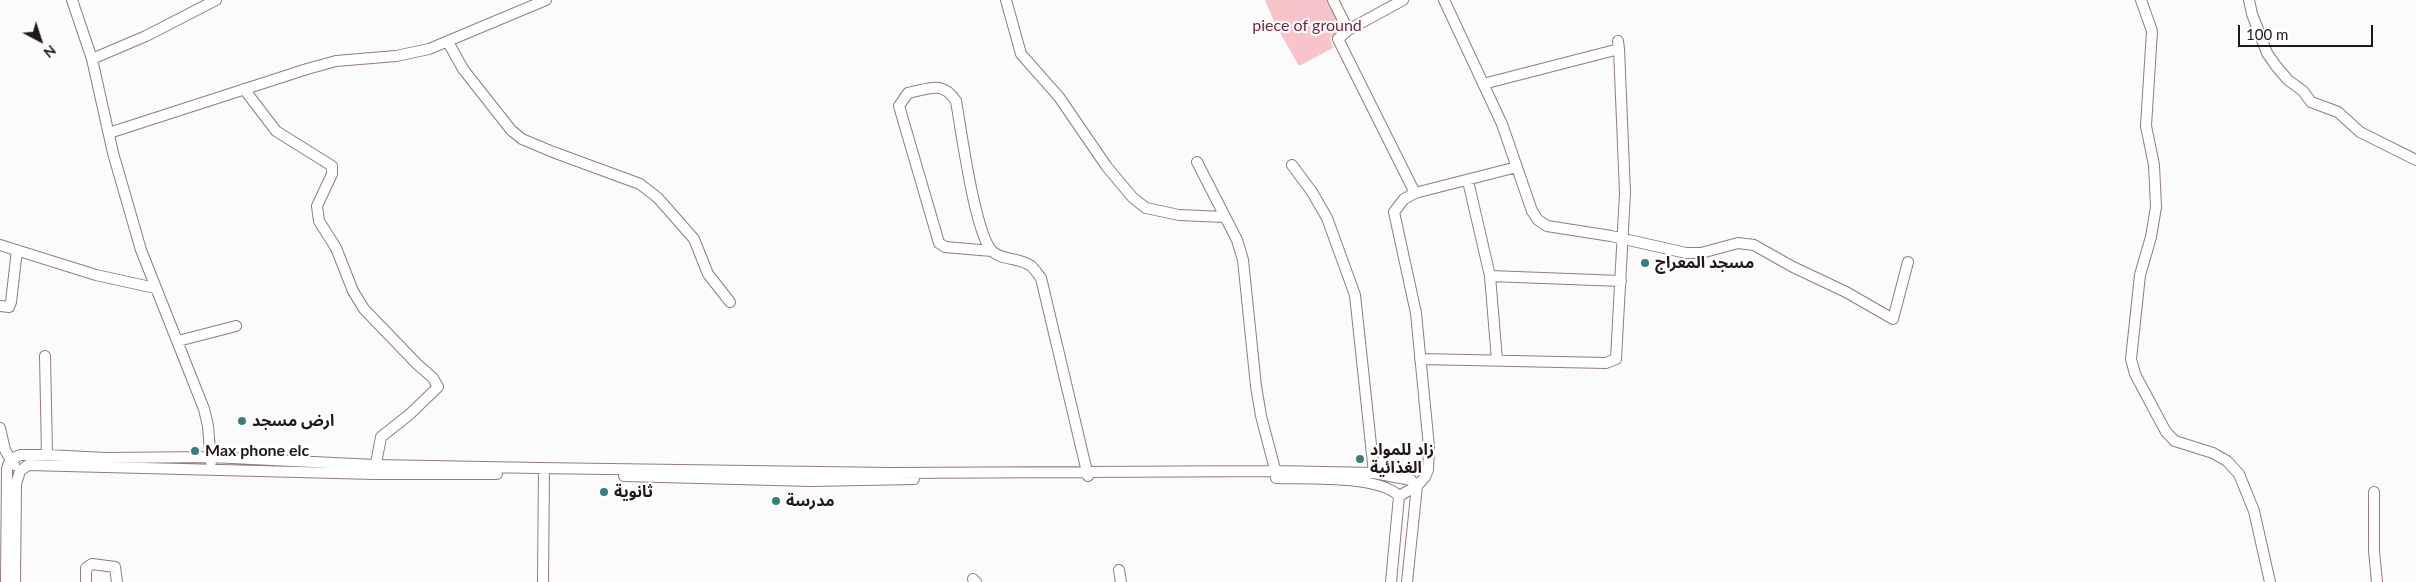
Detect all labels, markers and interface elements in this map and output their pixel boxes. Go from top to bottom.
north arrow [15,15,65,65]
scale bar [2241,15,2376,47]
park label: piece of ground [1252,16,1362,36]
text: 100 m [2246,25,2288,43]
text: N [40,42,60,62]
place label: مسجد المعراج [1655,253,1754,273]
marker: مسجد المعراج [1639,257,1651,269]
place label: ارض مسجد [252,411,334,431]
marker: ارض مسجد [236,415,248,427]
place label: زاد للمواد الغذائية [1370,440,1434,478]
place label: Max phone elc [205,441,309,461]
marker: Max phone elc [189,445,201,457]
marker: زاد للمواد الغذائية [1354,453,1366,465]
place label: ثانوية [614,482,653,502]
marker: ثانوية [598,486,610,498]
place label: مدرسة [786,491,835,511]
marker: مدرسة [770,495,782,507]

